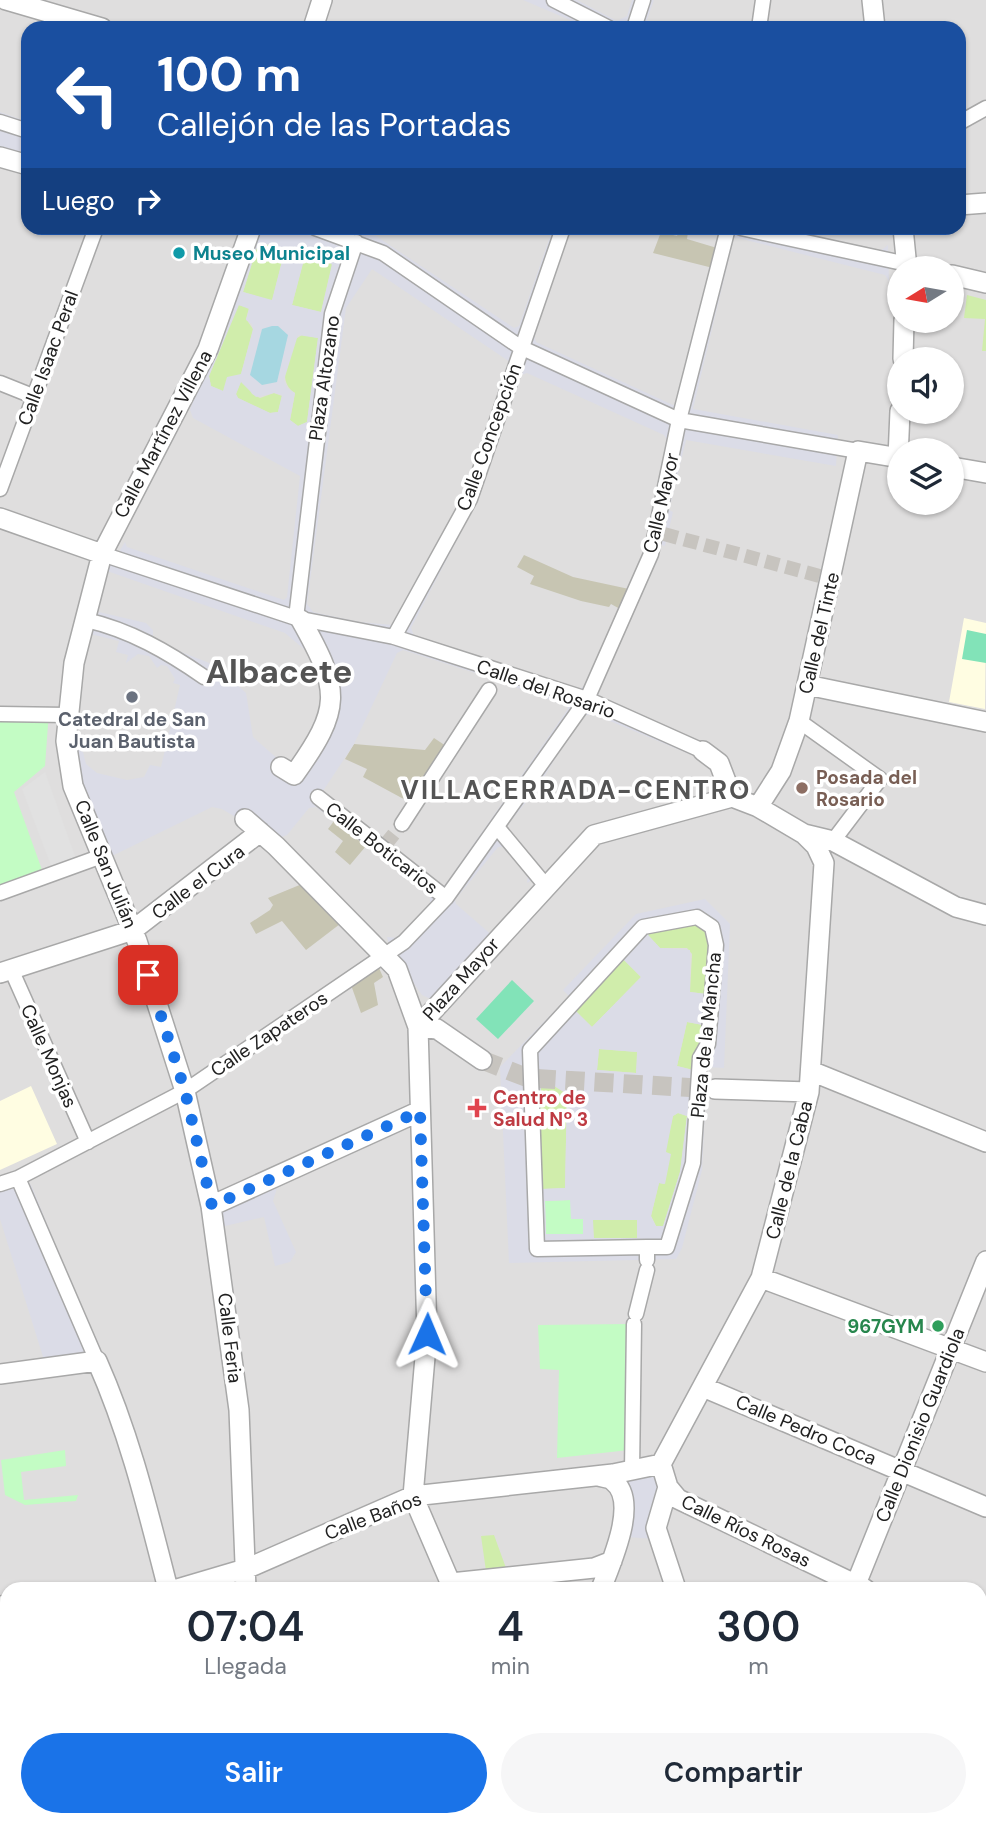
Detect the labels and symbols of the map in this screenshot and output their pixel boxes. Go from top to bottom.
place label: Museo Municipal [193,241,350,266]
marker: Museo Municipal [171,245,187,261]
north arrow [887,256,964,332]
street label: Calle Isaac Peral [12,287,84,429]
street label: Plaza Altozano [303,314,345,442]
street label: Calle Martínez Villena [108,346,218,522]
street label: Calle Concepción [451,360,527,514]
street label: Calle Mayor [637,450,685,556]
street label: Calle del Tinte [793,570,845,696]
district label: Albacete [206,650,352,693]
street label: Calle del Rosario [473,654,619,724]
marker: Catedral de San Juan Bautista [124,689,140,705]
place label: Catedral de San Juan Bautista [58,707,206,754]
place label: Posada del Rosario [816,765,917,812]
district label: VILLACERRADA-CENTRO [401,773,751,807]
marker: Posada del Rosario [794,780,810,796]
street label: Calle San Julián [69,796,143,932]
street label: Calle Boticarios [321,796,443,900]
street label: Calle el Cura [146,839,250,925]
street label: Plaza Mayor [417,932,505,1026]
pin [118,945,178,1005]
street label: Plaza de la Mancha [685,951,727,1119]
street label: Calle Zapateros [206,986,332,1082]
street label: Calle Monjas [15,1000,83,1112]
place label: Centro de Salud Nº 3 [493,1085,588,1132]
marker: Centro de Salud Nº 3 [467,1098,487,1118]
street label: Calle de la Caba [760,1098,818,1242]
street label: Calle Feria [212,1291,248,1385]
position arrow [390,1297,464,1371]
place label: 967GYM [847,1314,924,1339]
marker: 967GYM [930,1318,946,1334]
street label: Calle Dionisio Guardiola [870,1324,970,1526]
street label: Calle Pedro Coca [732,1389,880,1471]
street label: Calle Baños [321,1486,425,1546]
street label: Calle Ríos Rosas [677,1489,815,1573]

